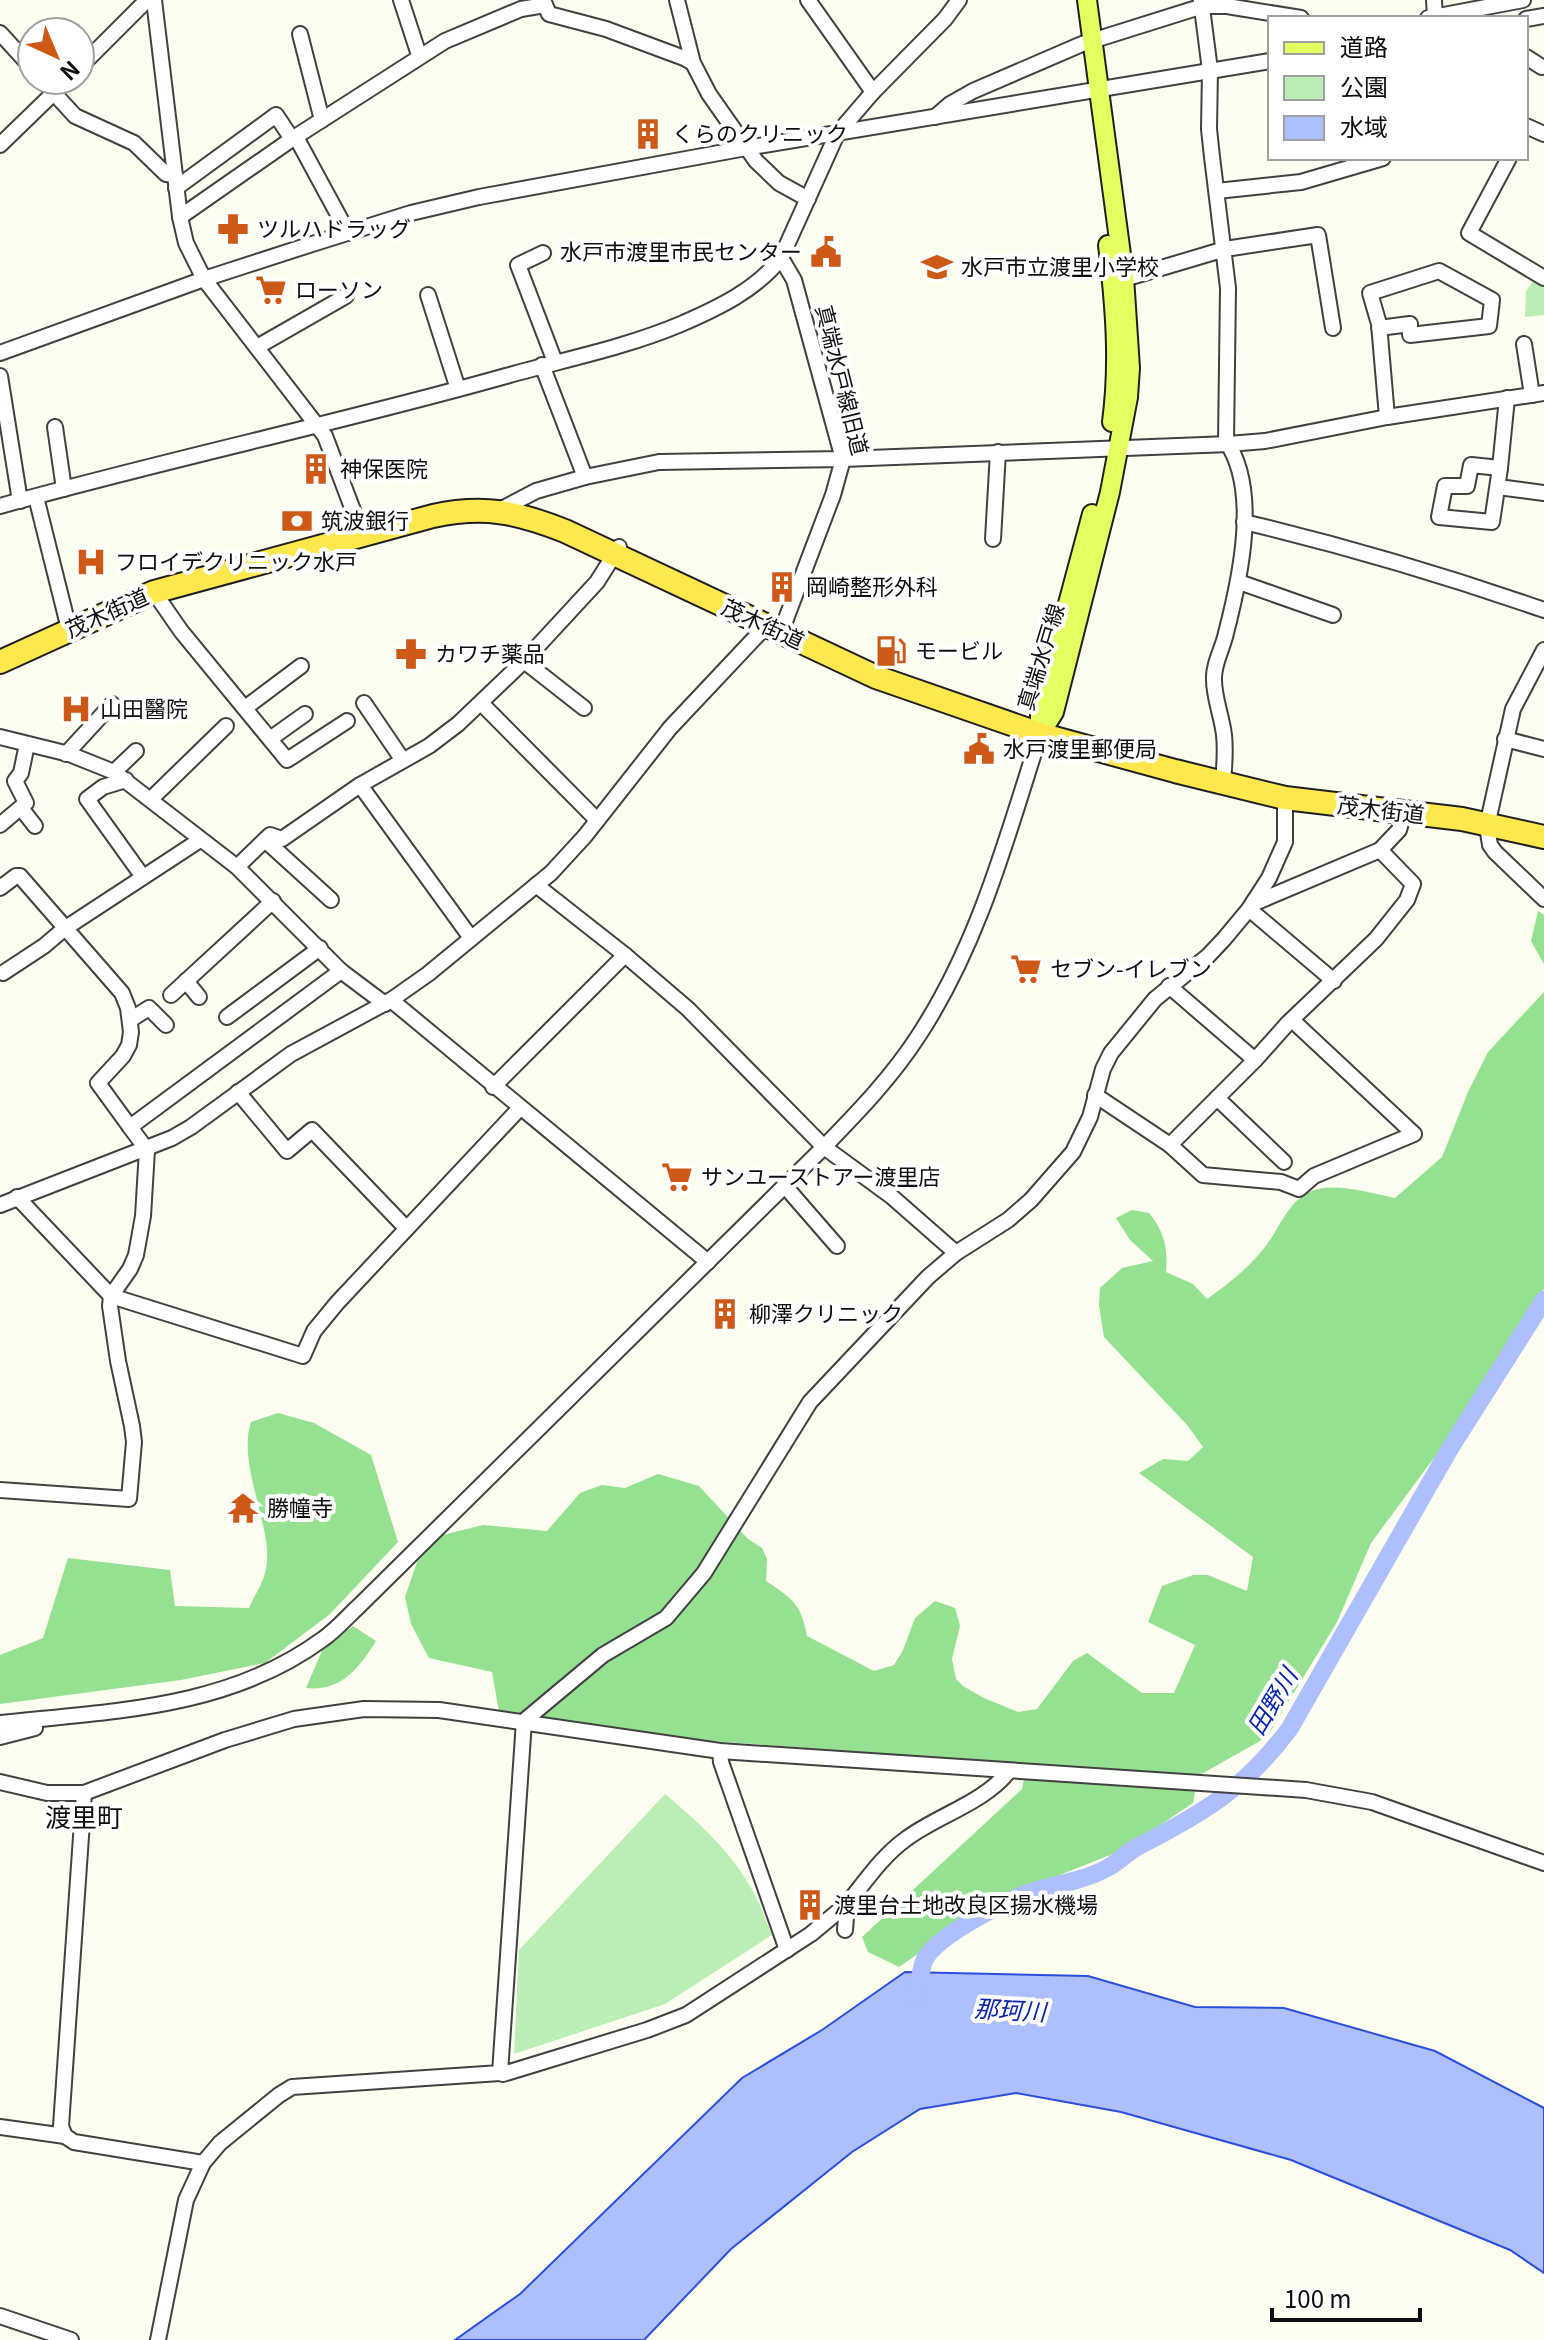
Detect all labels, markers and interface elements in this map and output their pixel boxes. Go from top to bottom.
north arrow [16,16,96,96]
legend [1268,16,1528,160]
text: 道路 [1340,28,1388,63]
text: N [54,55,88,89]
text: 公園 [1340,68,1388,103]
text: 水域 [1340,108,1388,143]
place label: くらのクリニック [672,116,848,148]
building icon: くらのクリニック [631,117,665,151]
place label: ツルハドラッグ [257,211,411,243]
pharmacy icon: ツルハドラッグ [216,212,250,246]
place label: 水戸市渡里市民センター [560,234,802,266]
public building icon: 水戸市渡里市民センター [809,235,843,269]
place label: 水戸市立渡里小学校 [961,249,1159,281]
school or university icon: 水戸市立渡里小学校 [920,250,954,284]
place label: ローソン [295,272,383,304]
supermarket icon: ローソン [254,273,288,307]
street label: 真端水戸線旧道 [810,301,878,458]
place label: 神保医院 [340,451,428,483]
building icon: 神保医院 [299,452,333,486]
place label: 筑波銀行 [321,503,409,535]
bank icon: 筑波銀行 [280,504,314,538]
place label: フロイデクリニック水戸 [115,544,357,576]
hospital icon: フロイデクリニック水戸 [74,545,108,579]
place label: 岡崎整形外科 [806,569,938,601]
building icon: 岡崎整形外科 [765,570,799,604]
street label: 茂木街道 [59,579,153,644]
street label: 茂木街道 [717,589,810,655]
street label: 真端水戸線 [1008,599,1070,714]
place label: モービル [915,633,1003,665]
fuel station icon: モービル [874,634,908,668]
place label: カワチ薬品 [435,636,545,668]
pharmacy icon: カワチ薬品 [394,637,428,671]
place label: 山田醫院 [100,691,188,723]
hospital icon: 山田醫院 [59,692,93,726]
place label: 水戸渡里郵便局 [1003,731,1157,763]
public building icon: 水戸渡里郵便局 [962,732,996,766]
street label: 茂木街道 [1336,787,1427,829]
place label: セブン-イレブン [1050,951,1212,983]
supermarket icon: セブン-イレブン [1009,952,1043,986]
place label: サンユーストアー渡里店 [701,1159,941,1191]
supermarket icon: サンユーストアー渡里店 [660,1160,694,1194]
place label: 柳澤クリニック [749,1296,903,1328]
building icon: 柳澤クリニック [708,1297,742,1331]
place label: 勝幢寺 [267,1490,333,1522]
temple icon: 勝幢寺 [226,1491,260,1525]
water label: 田野川 [1237,1658,1306,1741]
district label: 渡里町 [45,1797,123,1834]
place label: 渡里台土地改良区揚水機場 [834,1887,1098,1919]
building icon: 渡里台土地改良区揚水機場 [793,1888,827,1922]
water label: 那珂川 [973,1989,1050,2028]
scale bar [1272,2272,1420,2322]
text: 100 m [1284,2280,1352,2315]

